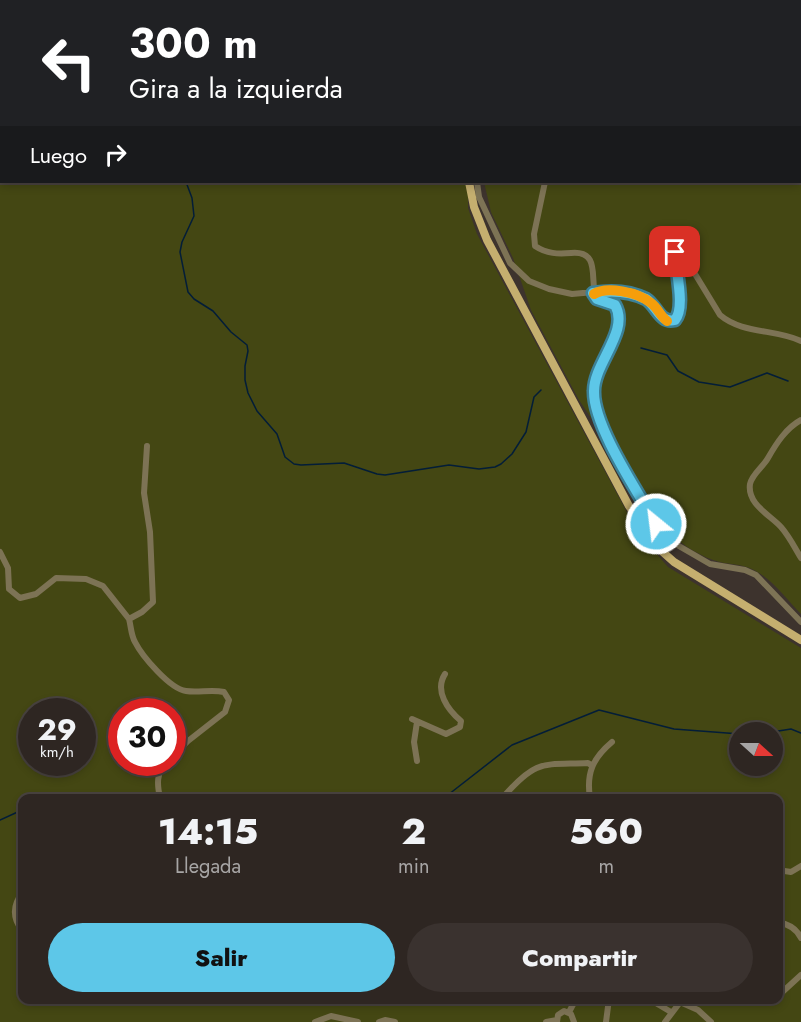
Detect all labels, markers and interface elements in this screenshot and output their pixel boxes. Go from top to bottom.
text: 300 m [129,13,258,74]
icon: left [30,24,108,102]
text: Gira a la izquierda [129,69,343,108]
icon: right [99,138,132,171]
text: Luego [30,139,87,171]
pin [649,226,700,277]
icon: arrive [658,235,691,268]
position arrow [624,492,688,556]
speed limit sign: 30 [108,698,186,776]
text: 29 [37,708,77,751]
north arrow [729,722,783,776]
map controls [729,722,783,776]
text: km/h [40,741,74,763]
text: 14:15 [158,805,258,857]
text: 2 [401,805,426,857]
text: 560 [569,805,643,857]
text: Llegada [175,852,241,881]
text: min [398,852,429,881]
text: m [598,852,614,881]
button: Salir [48,923,395,992]
button: Compartir [407,923,753,992]

